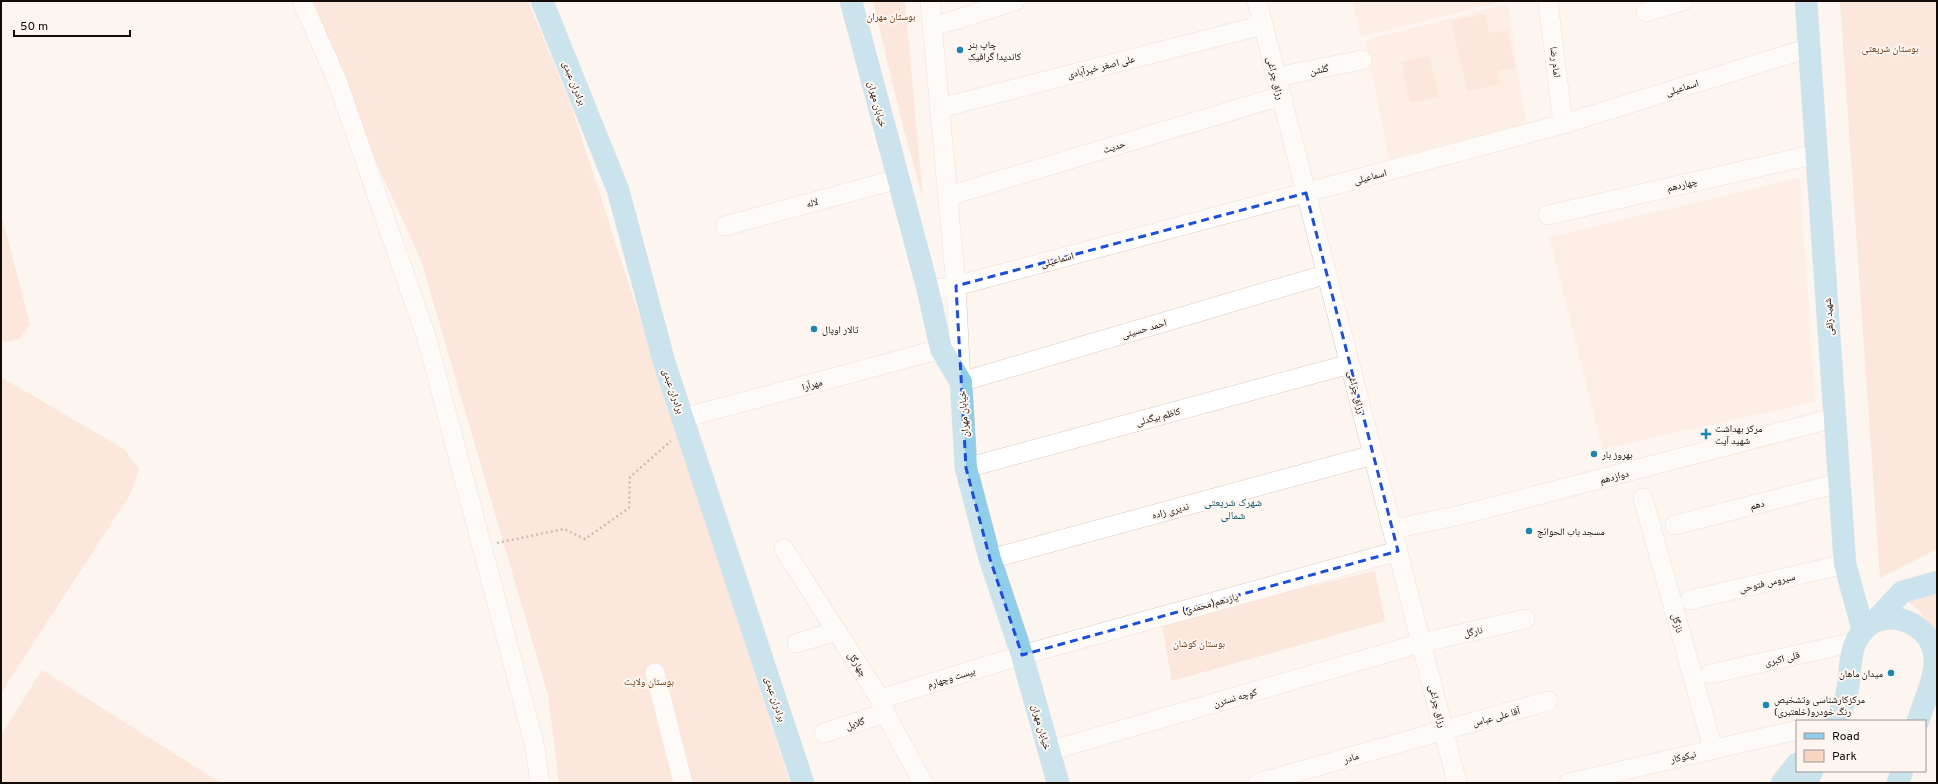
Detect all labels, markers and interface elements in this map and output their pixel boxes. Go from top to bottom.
park label: بوستان مهران [866,11,916,24]
scale bar [14,12,130,38]
text: 50 m [20,19,48,35]
place label: چاپ بنر کاندیدا گرافیک [967,39,1021,64]
park label: بوستان شریعتی [1861,43,1919,56]
marker: چاپ بنر کاندیدا گرافیک [955,45,965,55]
street label: امام رضا [1546,46,1563,78]
street label: علی اصغر خیرآبادی [1066,53,1137,82]
street label: رزاق چراغی [1263,56,1286,101]
street label: برادران عبدی [559,59,588,108]
street label: گلشن [1309,62,1330,79]
street label: اسماعیلی [1664,77,1700,100]
street label: خیابان مهران [864,80,889,129]
street label: حدیث [1102,138,1128,157]
street label: اسماعیلی [1352,167,1388,188]
street label: چهاردهم [1666,175,1700,195]
street label: لاله [805,196,820,211]
street label: اسماعیلی [1039,250,1075,271]
street label: شهید زلفی [1822,297,1837,336]
street label: احمد حسینی [1120,317,1168,342]
marker: تالار اوپال [809,324,819,334]
place label: تالار اوپال [822,324,858,337]
street label: برادران عبدی [659,367,686,416]
street label: رزاق چراغی [1344,370,1367,415]
street label: مهرآرا [801,376,825,394]
street label: خیابان مهران [956,390,973,438]
street label: کاظم بیگدلی [1135,405,1182,430]
place label: مرکز بهداشت شهید آیت [1715,423,1763,448]
marker: مرکز بهداشت شهید آیت [1700,428,1712,440]
marker: بهروز بار [1589,449,1599,459]
place label: بهروز بار [1601,449,1633,462]
street label: دوازدهم [1598,468,1630,487]
district label: شهرک شریعتی شمالی [1204,496,1262,523]
street label: دهم [1749,497,1766,514]
street label: ندیری زاده [1150,500,1191,523]
marker: مسجد باب الحوائج [1524,526,1534,536]
place label: مسجد باب الحوائج [1537,526,1605,539]
street label: سیروس فتوحی [1738,571,1797,596]
street label: یازدهم(محمدی) [1181,591,1240,618]
street label: نازگل [1668,612,1685,635]
street label: نارگل [1463,624,1484,641]
park label: بوستان کوشان [1173,638,1225,651]
street label: قلی اکبری [1764,649,1801,670]
street label: چهارگل [844,650,870,680]
street label: بیست وچهارم [926,665,977,692]
place label: میدان ماهان [1839,668,1883,681]
marker: میدان ماهان [1886,668,1896,678]
street label: برادران عبدی [761,675,788,724]
park label: بوستان ولایت [624,676,674,689]
street label: رزاق چراغی [1425,684,1448,729]
street label: کوچه نسترن [1212,686,1259,711]
place label: مرکزکارشناسی وتشخیص رنگ خودرو(خلعتبری) [1774,694,1866,719]
marker: مرکزکارشناسی وتشخیص رنگ خودرو(خلعتبری) [1761,700,1771,710]
street label: خیابان مهران [1028,703,1053,752]
street label: آقا علی عباس [1471,705,1522,730]
street label: گلایل [844,715,867,734]
legend [1796,720,1926,772]
text: Road [1832,729,1860,745]
street label: نیکوکار [1668,748,1698,767]
text: Park [1832,749,1857,765]
street label: مادر [1341,750,1361,767]

